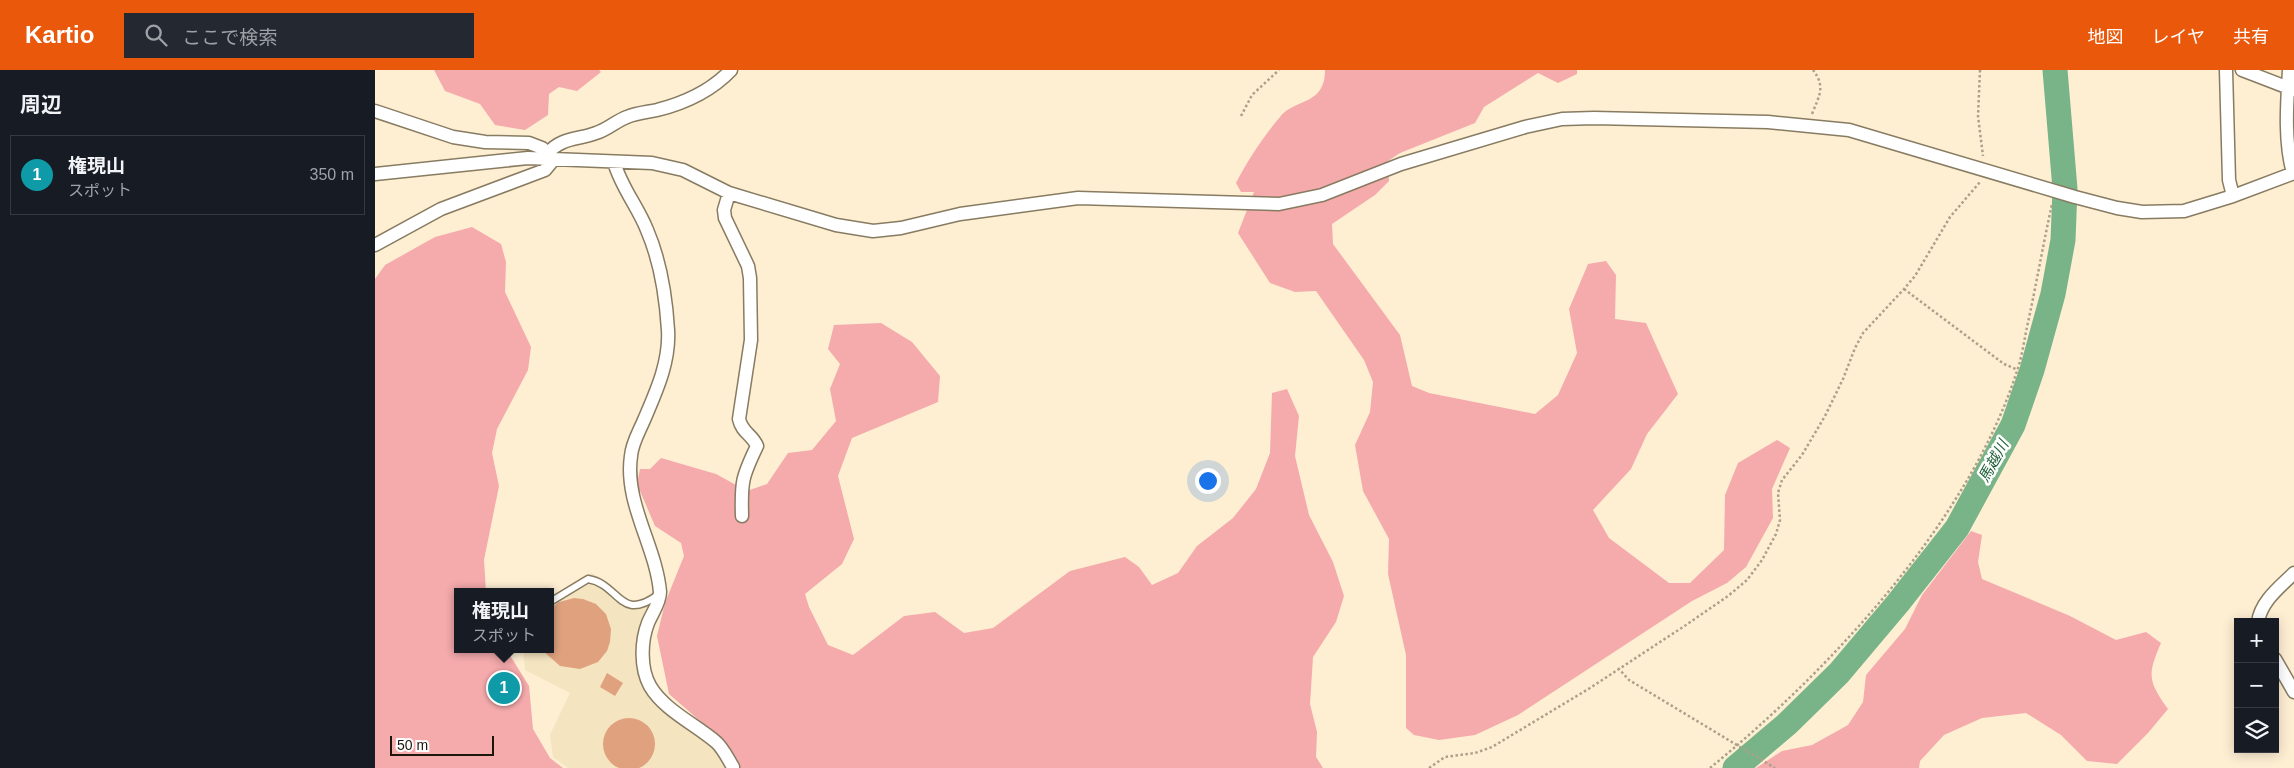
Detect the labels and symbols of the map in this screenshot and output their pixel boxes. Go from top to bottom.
water label: 馬越川 [1975,435,2012,485]
your location [1195,468,1221,494]
pin: 1 [488,669,520,707]
scale bar [390,733,494,756]

